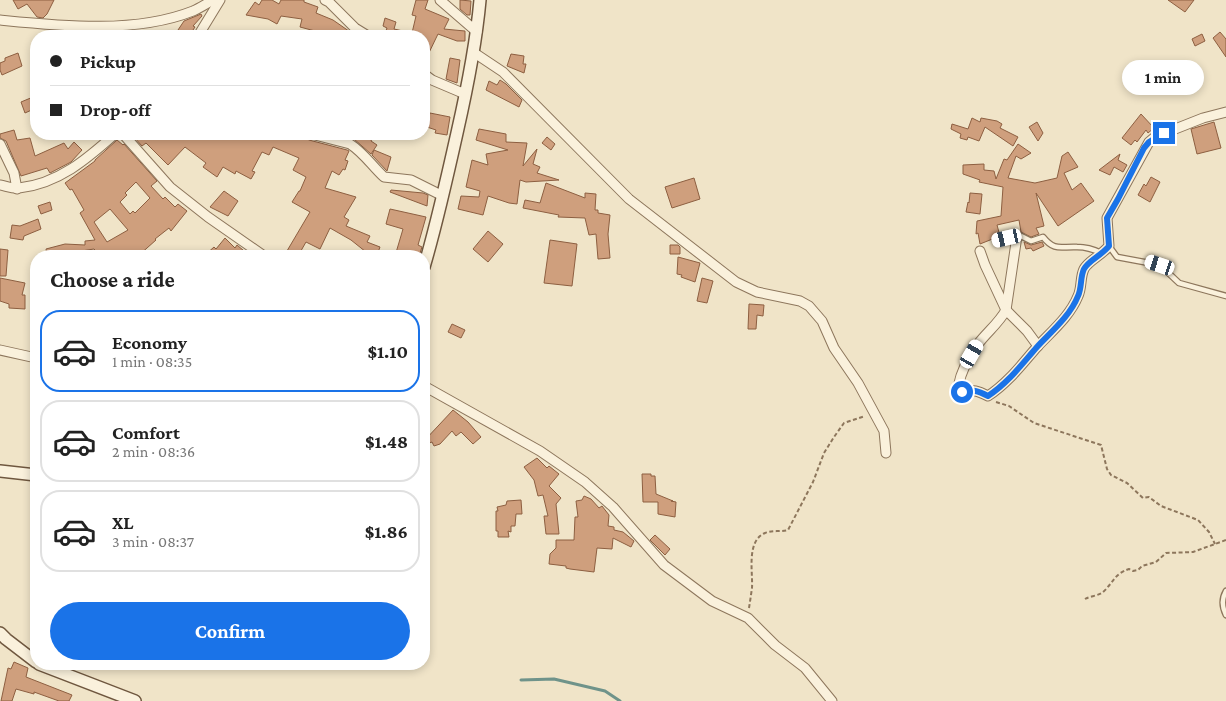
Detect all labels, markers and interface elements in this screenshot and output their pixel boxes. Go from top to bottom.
text: Pickup [80,51,136,72]
callout: 1 min [1123,61,1205,96]
text: 1 min [1145,69,1181,86]
text: Drop-off [80,99,151,120]
route end [1153,122,1175,144]
car [990,227,1023,249]
car [1143,253,1176,277]
text: Choose a ride [50,267,175,292]
icon: car [52,329,97,374]
text: Economy [112,332,187,353]
car [958,337,985,371]
text: $1.10 [367,341,408,362]
text: 1 min · 08:35 [112,353,192,370]
route start [951,381,973,403]
icon: car [52,419,97,464]
text: Comfort [112,422,180,443]
text: $1.48 [365,431,408,452]
text: 2 min · 08:36 [112,443,195,460]
icon: car [52,509,97,554]
text: XL [112,512,134,533]
text: $1.86 [365,521,408,542]
text: 3 min · 08:37 [112,533,194,550]
button: Confirm [50,602,410,660]

